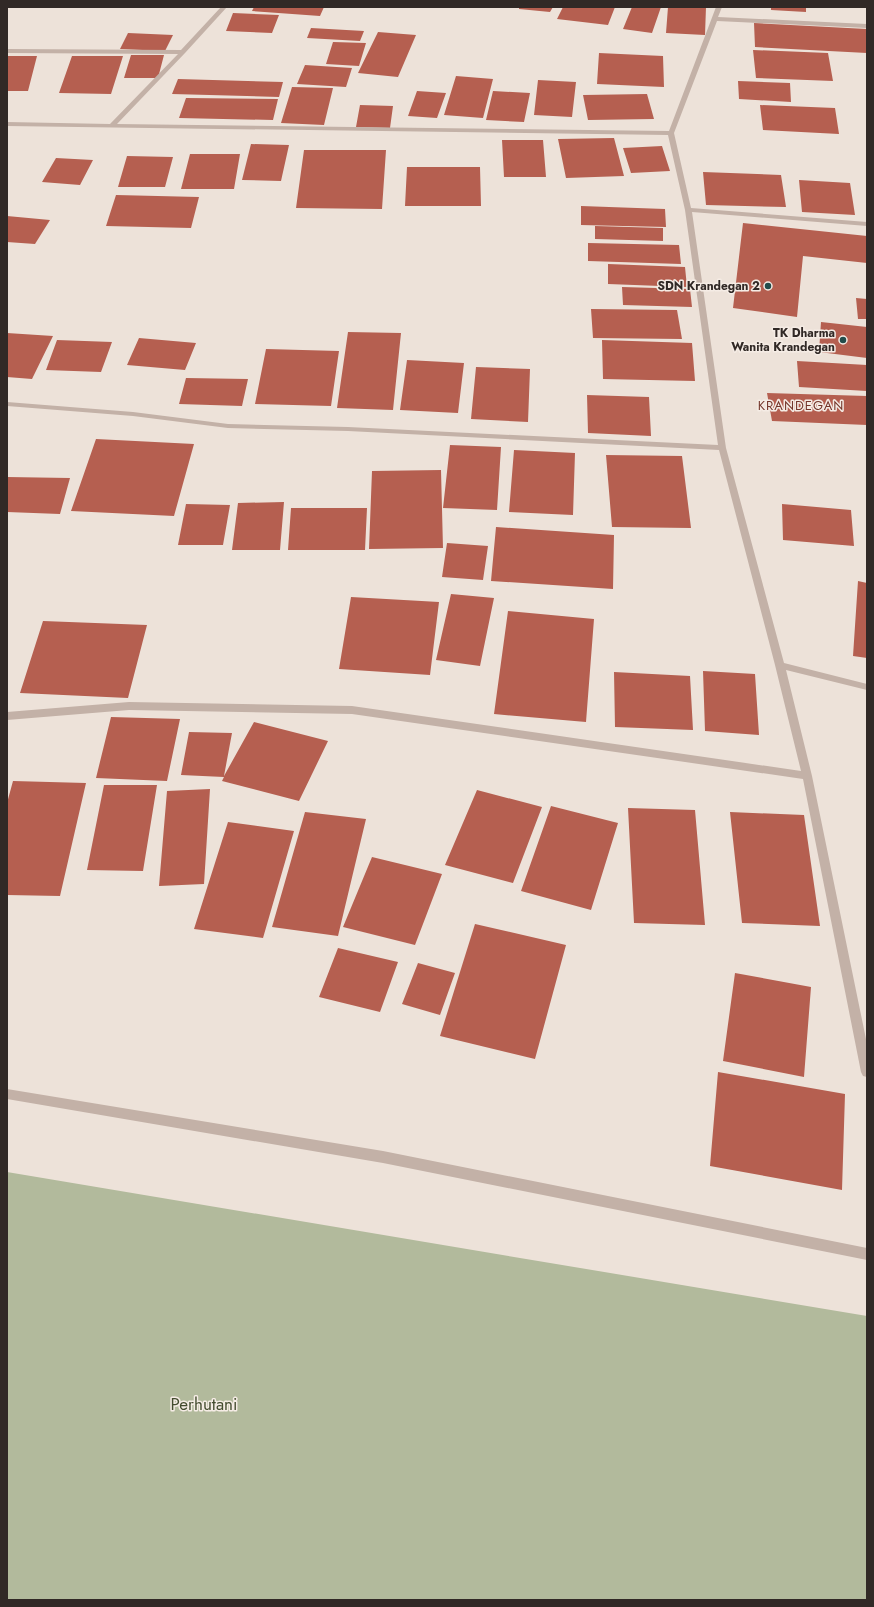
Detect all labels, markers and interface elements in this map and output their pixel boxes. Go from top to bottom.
place label: SDN Krandegan 2 [657,277,760,295]
marker: SDN Krandegan 2 [763,281,773,291]
place label: TK Dharma Wanita Krandegan [731,324,835,356]
marker: TK Dharma Wanita Krandegan [838,335,848,345]
district label: KRANDEGAN [758,396,844,415]
park label: Perhutani [171,1392,237,1416]

